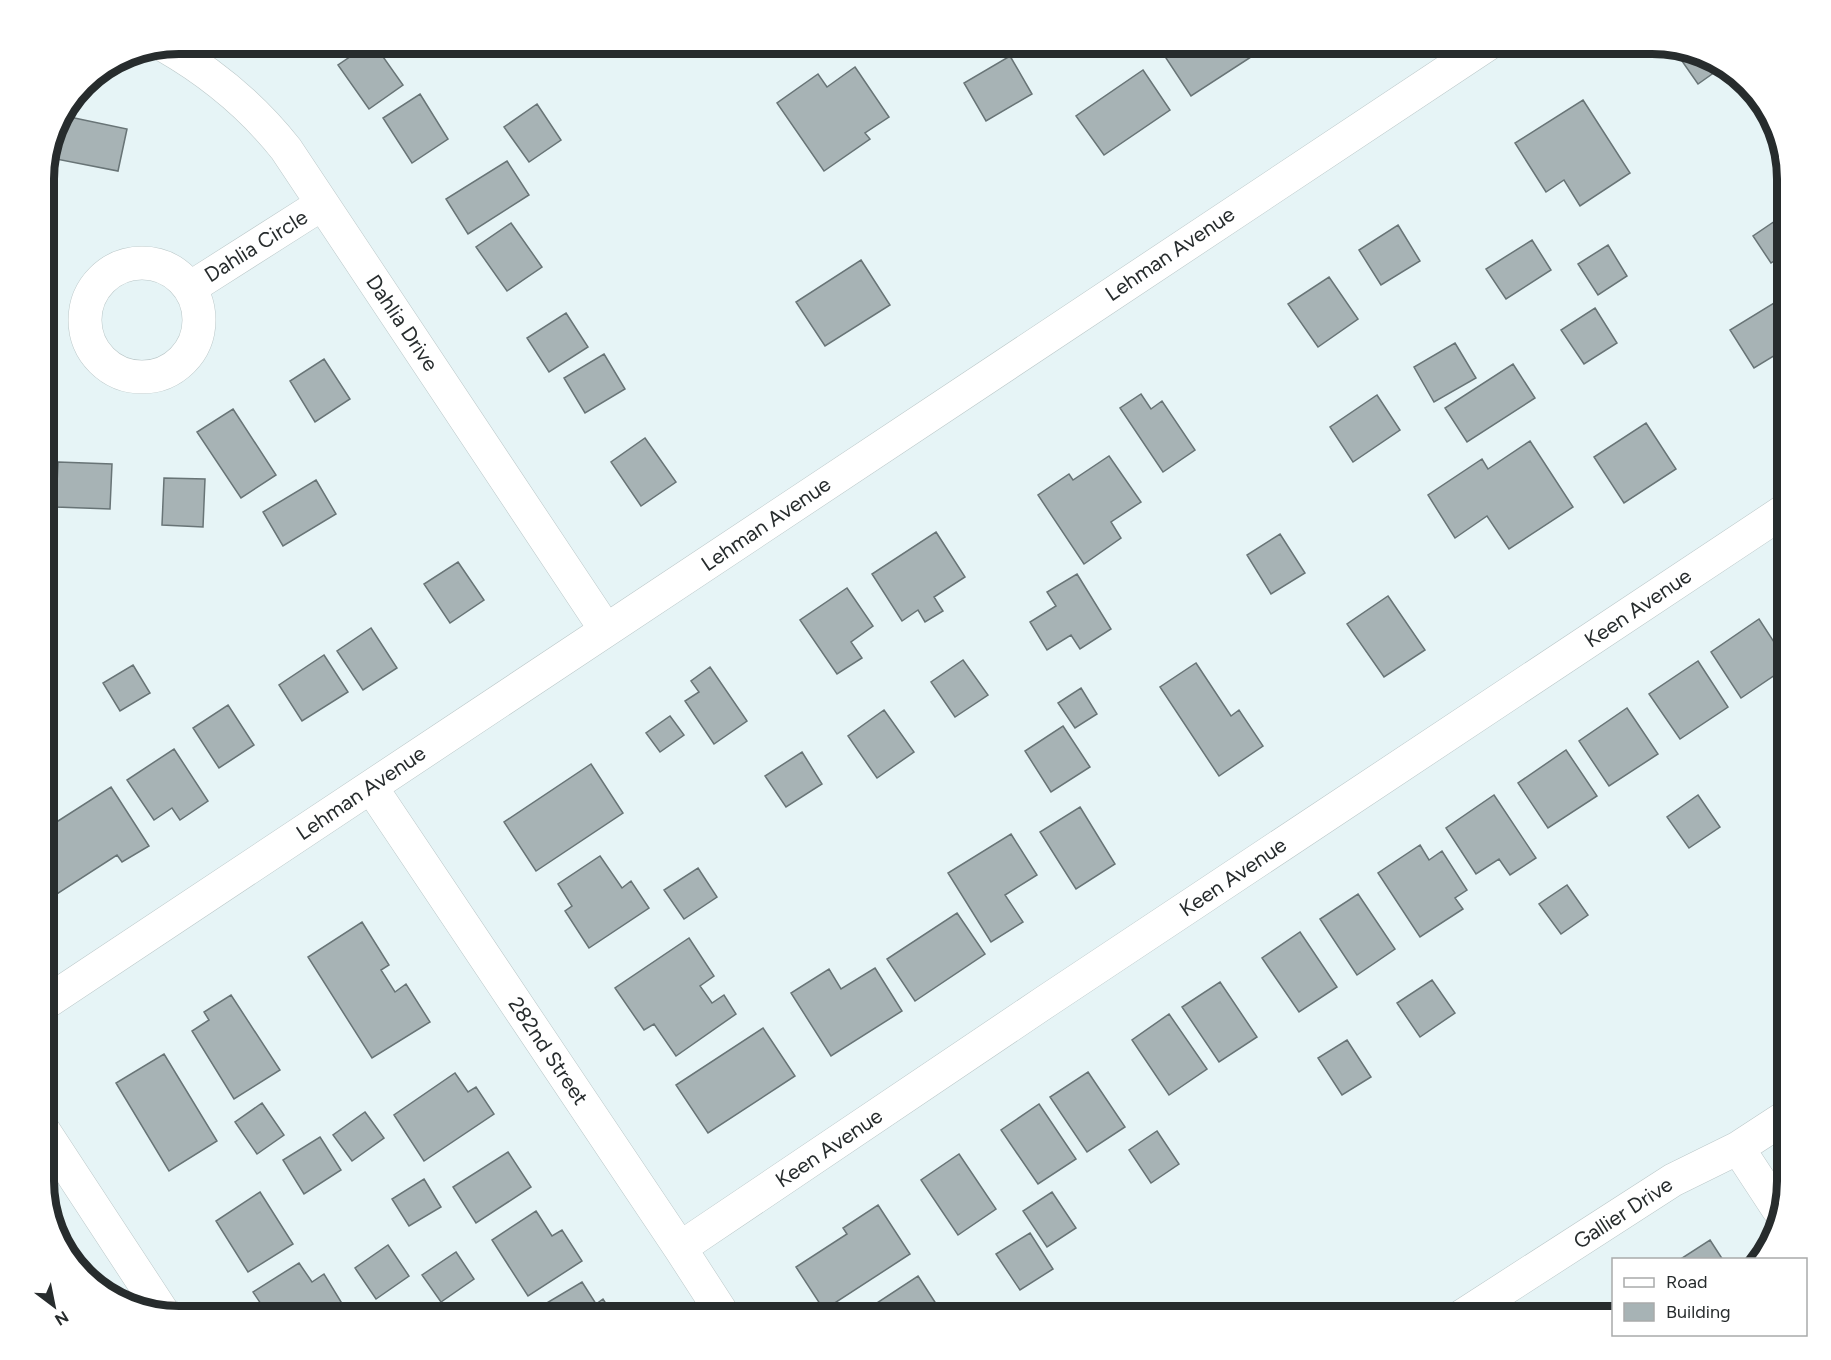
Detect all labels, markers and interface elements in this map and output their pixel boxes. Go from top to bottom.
street label: Lehman Avenue [1100,201,1239,306]
street label: Dahlia Circle [200,204,312,287]
street label: Dahlia Drive [361,270,444,376]
street label: Lehman Avenue [696,471,835,576]
street label: Keen Avenue [1580,563,1696,652]
street label: Lehman Avenue [291,740,430,845]
street label: Keen Avenue [1175,832,1291,921]
street label: 282nd Street [503,992,594,1109]
street label: Keen Avenue [771,1103,887,1192]
street label: Gallier Drive [1568,1171,1677,1254]
legend [1612,1258,1807,1336]
text: Road [1666,1271,1707,1293]
north arrow [24,1276,84,1336]
text: Building [1666,1301,1731,1323]
text: N [51,1307,72,1330]

